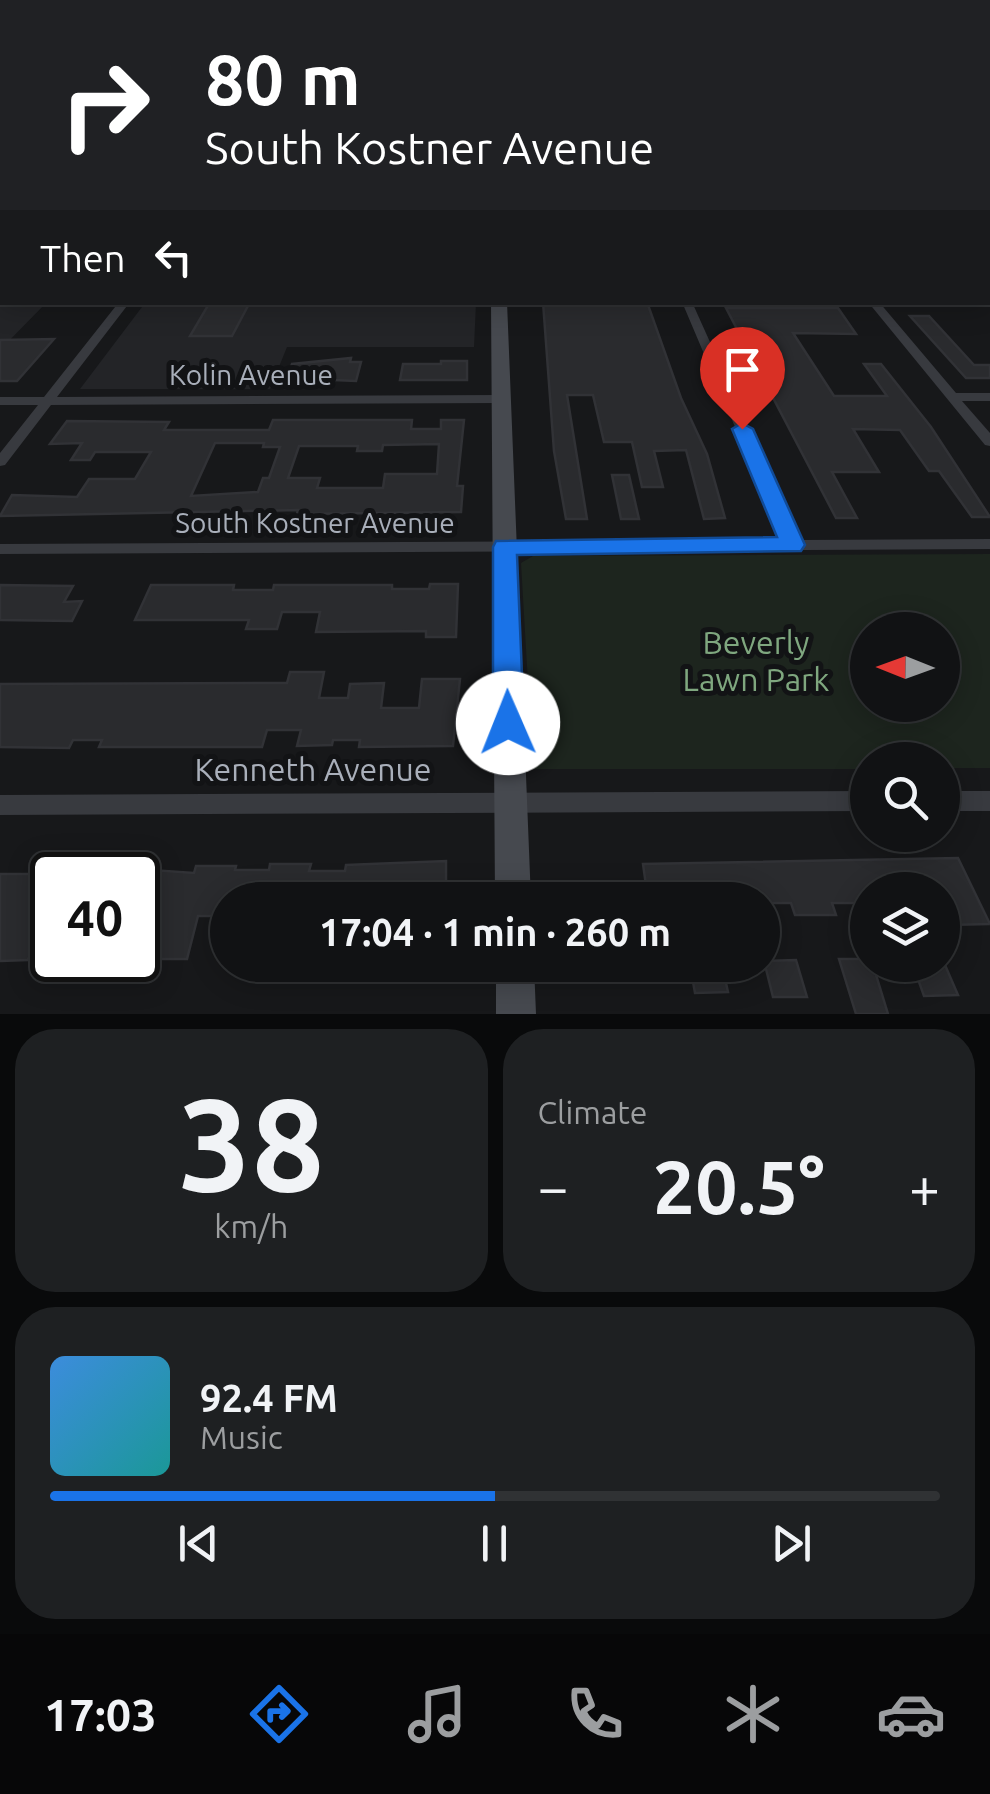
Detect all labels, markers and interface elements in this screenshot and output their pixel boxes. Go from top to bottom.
icon: right [40,40,170,170]
text: 80 m [205,40,361,118]
text: South Kostner Avenue [205,122,654,173]
icon: left [146,230,201,285]
text: Then [40,237,126,279]
pin [700,327,785,430]
icon: arrive [715,342,770,397]
street label: Kolin Avenue [169,359,333,390]
street label: South Kostner Avenue [175,507,455,538]
north arrow [850,612,960,722]
map controls [850,612,960,982]
park label: Beverly Lawn Park [683,624,829,697]
position arrow [456,671,560,775]
button: search [850,742,960,852]
street label: Kenneth Avenue [195,751,431,787]
speed limit sign: 40 [30,852,160,982]
button: layers [850,872,960,982]
text: 17:04 · 1 min · 260 m [319,911,671,953]
text: 38 [178,1070,325,1216]
text: Climate [538,1094,648,1130]
text: 20.5° [653,1144,825,1228]
text: − [538,1156,569,1217]
text: + [909,1156,940,1217]
text: km/h [214,1208,288,1244]
text: 92.4 FM [200,1377,338,1419]
text: Music [200,1419,283,1455]
icon: previous [171,1516,226,1571]
icon: pause [467,1516,522,1571]
icon: next [764,1516,819,1571]
icon: directions [244,1679,314,1749]
icon: music [402,1679,472,1749]
icon: phone [560,1679,630,1749]
icon: climate [718,1679,788,1749]
icon: car [876,1679,946,1749]
text: 17:03 [44,1689,157,1740]

